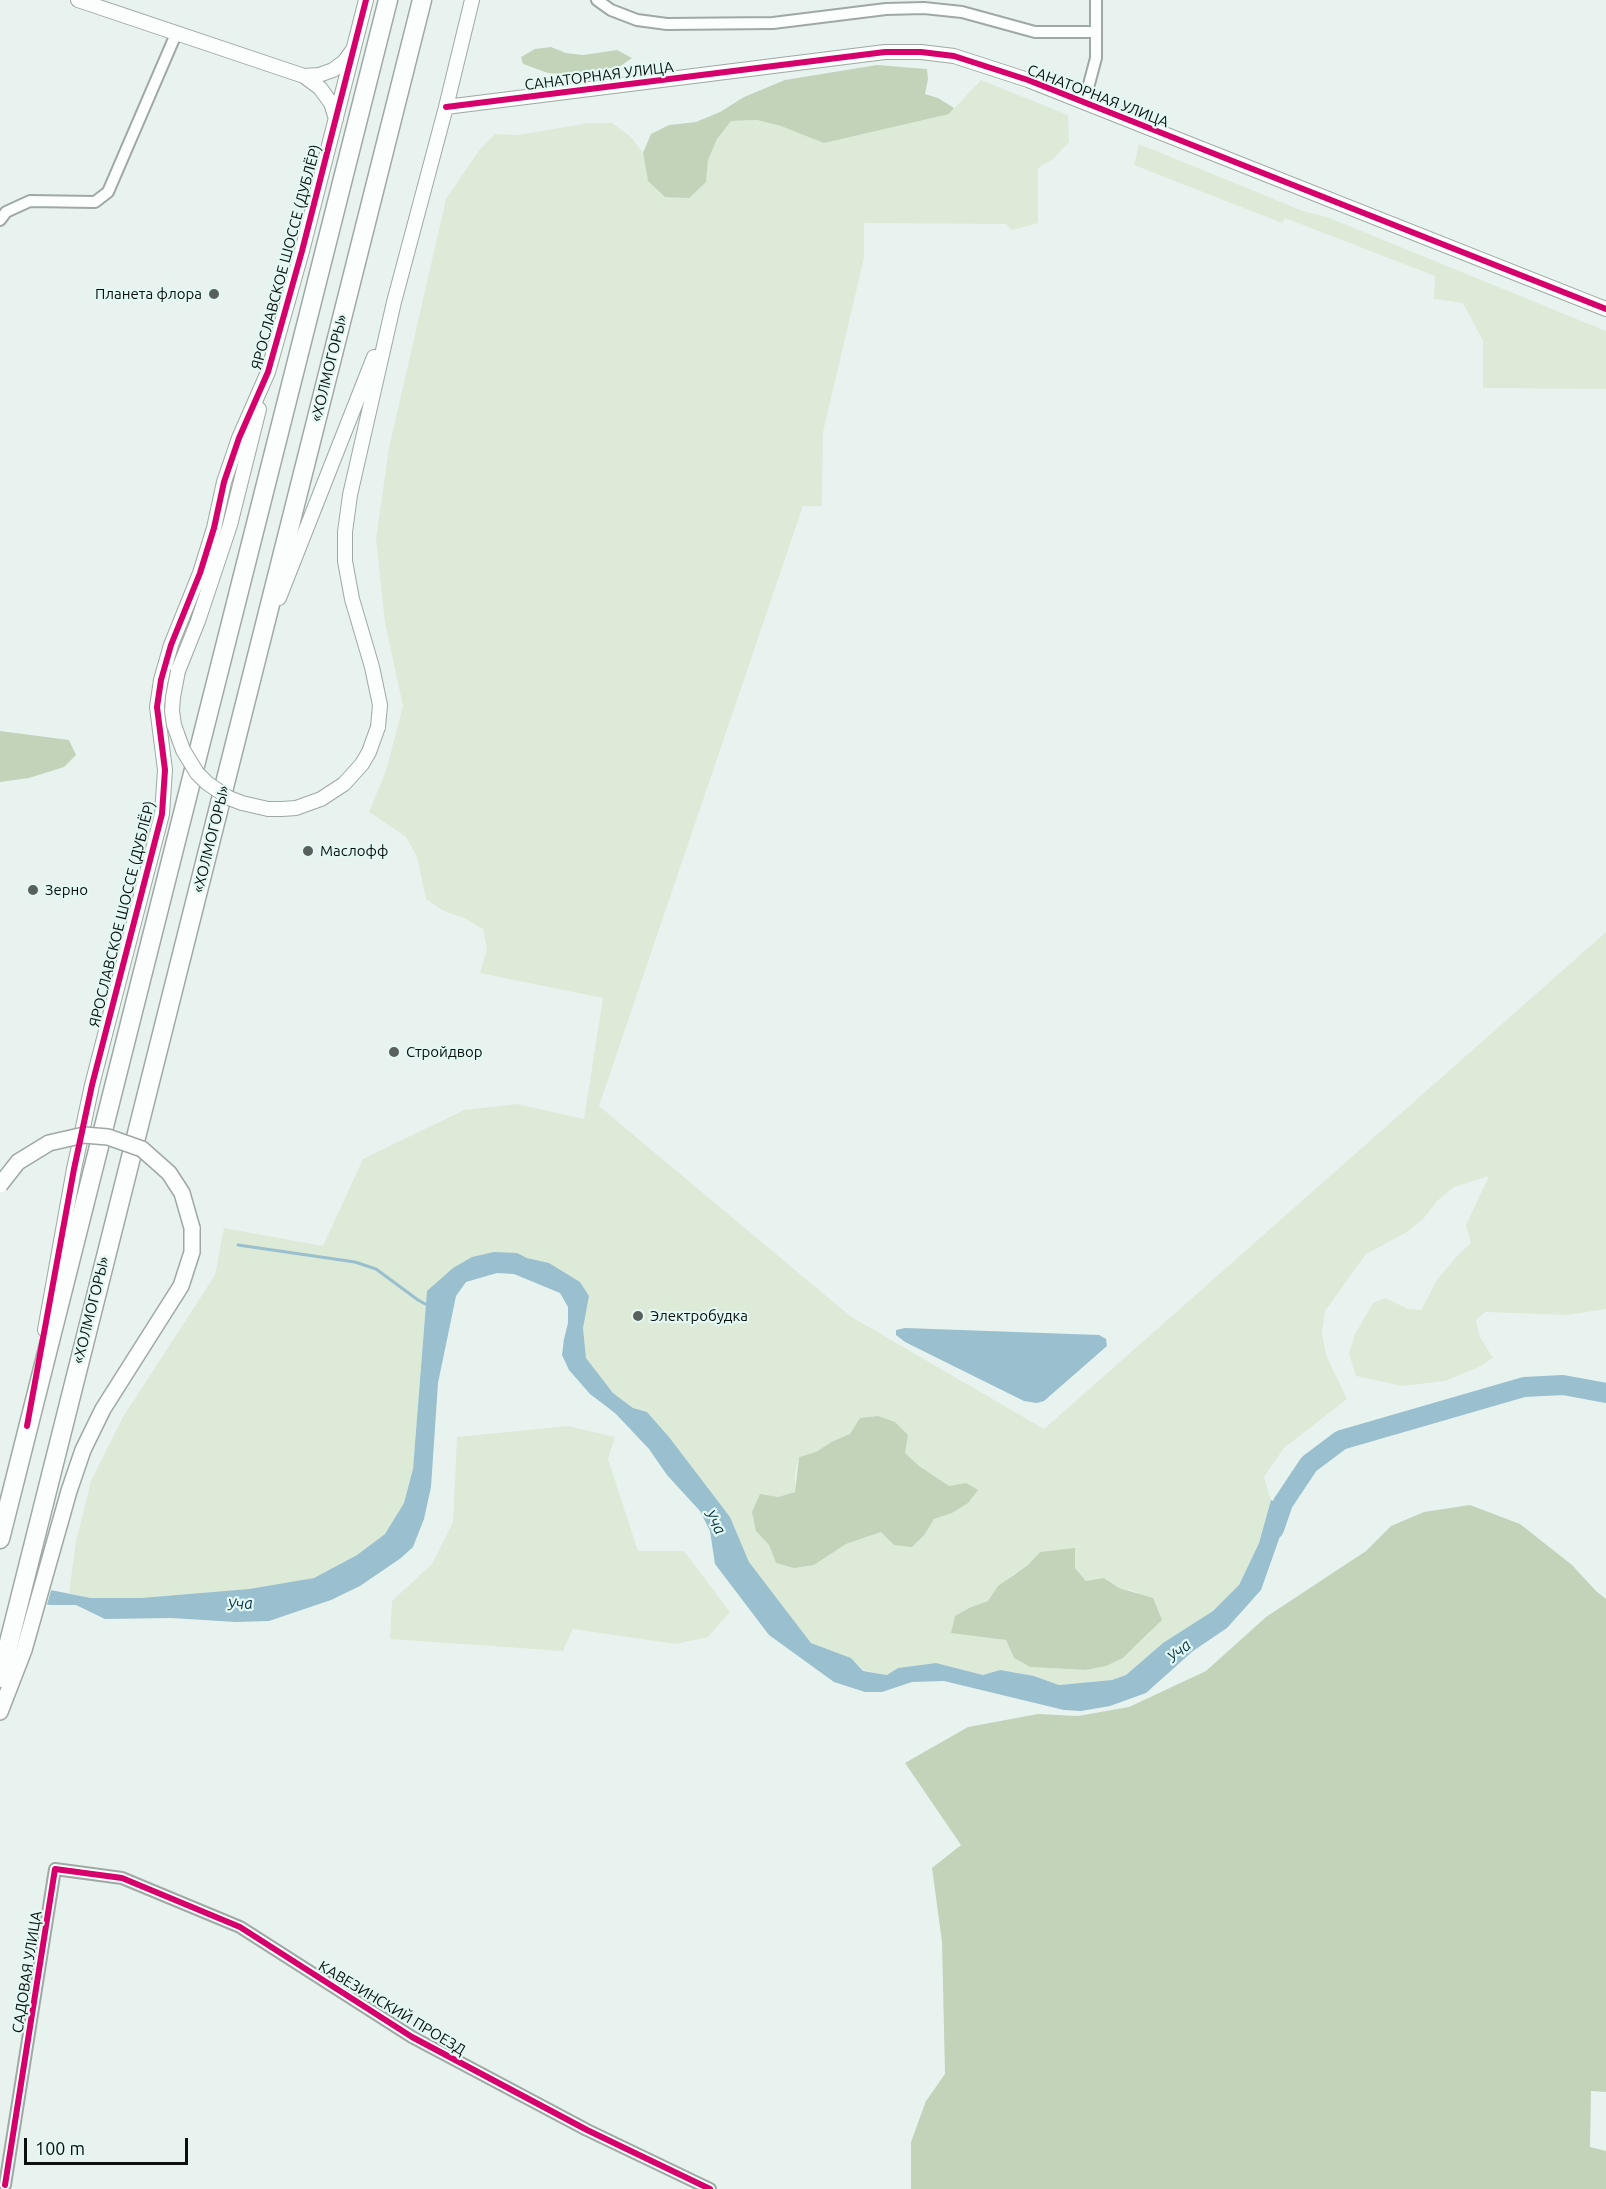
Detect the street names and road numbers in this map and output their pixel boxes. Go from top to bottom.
street label: САНАТОРНАЯ УЛИЦА [523,58,675,94]
street label: САНАТОРНАЯ УЛИЦА [1025,61,1171,131]
street label: ЯРОСЛАВСКОЕ ШОССЕ (ДУБЛЁР) [247,142,325,372]
street label: «ХОЛМОГОРЫ» [307,312,351,424]
street label: «ХОЛМОГОРЫ» [189,783,233,895]
street label: ЯРОСЛАВСКОЕ ШОССЕ (ДУБЛЁР) [85,799,159,1029]
street label: «ХОЛМОГОРЫ» [69,1254,113,1366]
street label: САДОВАЯ УЛИЦА [8,1910,46,2034]
street label: КАВЕЗИНСКИЙ ПРОЕЗД [315,1957,469,2059]

